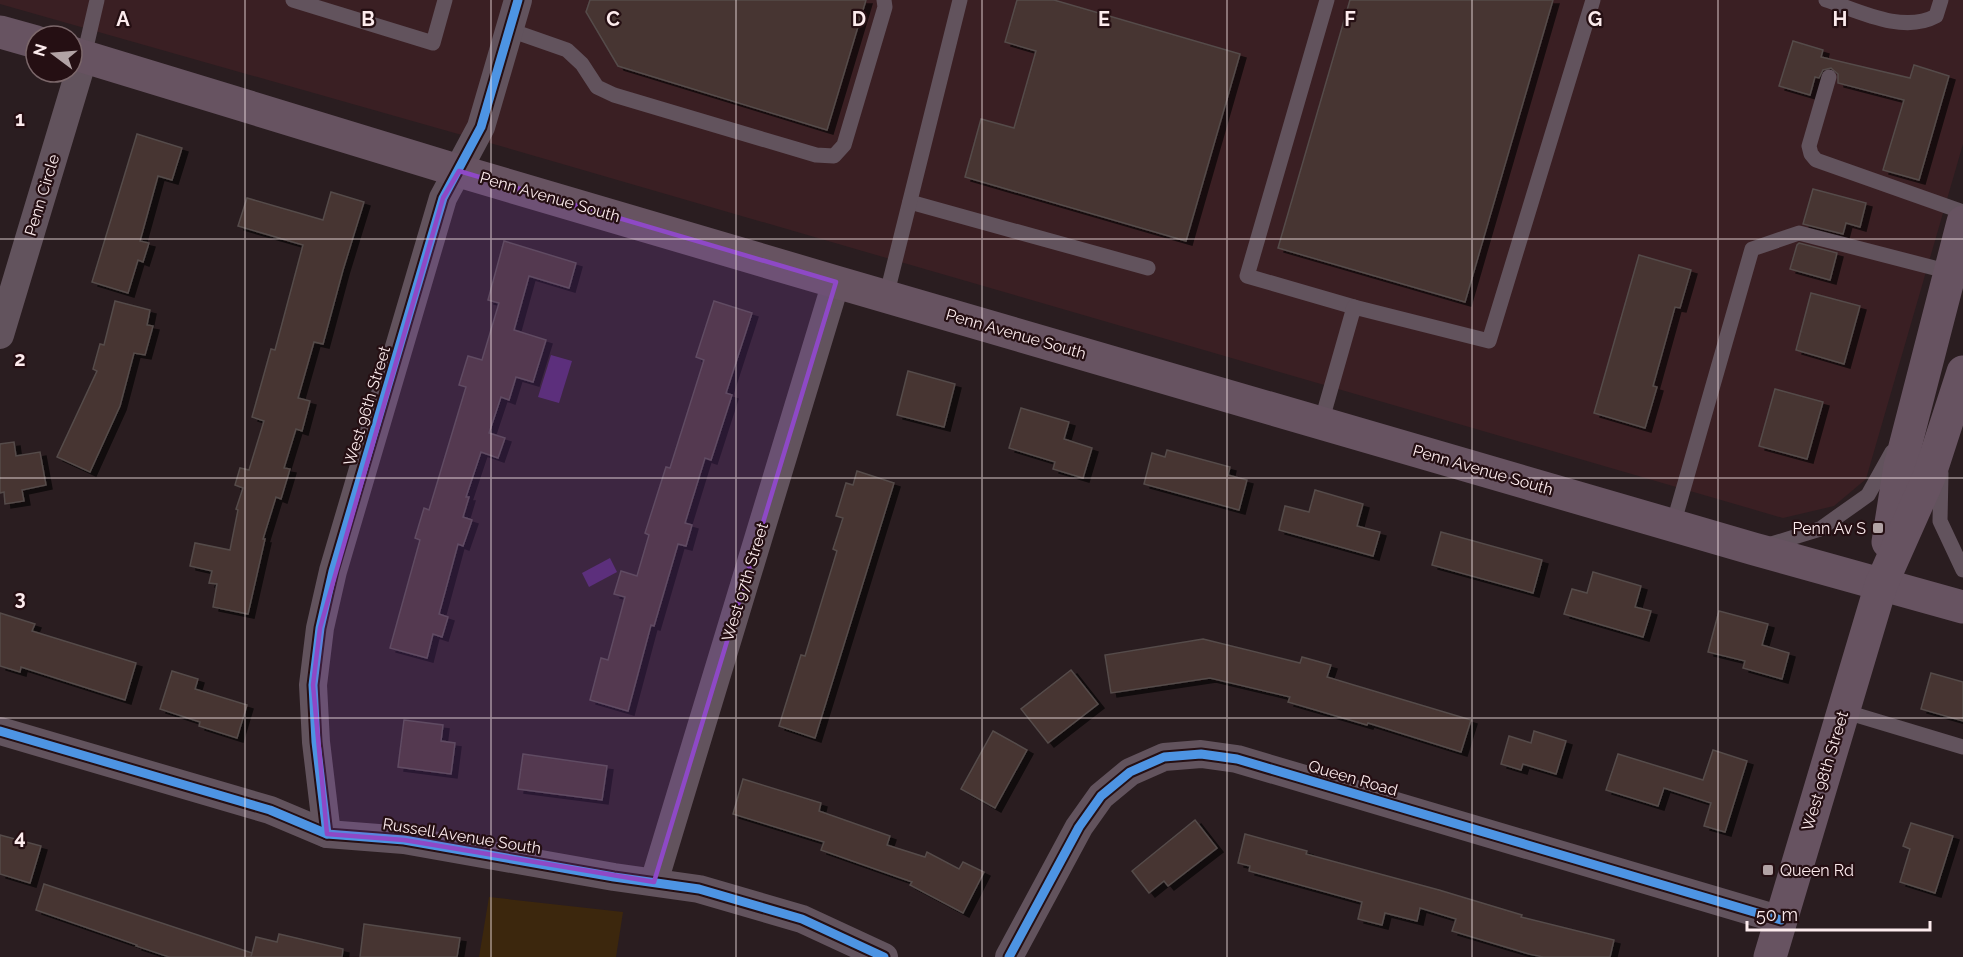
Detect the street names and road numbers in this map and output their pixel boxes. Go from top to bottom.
street label: Penn Circle [21,152,63,238]
street label: Penn Avenue South [478,168,622,226]
street label: Penn Avenue South [944,305,1088,363]
street label: West 96th Street [340,343,394,468]
street label: Penn Avenue South [1411,441,1555,499]
street label: West 97th Street [718,520,772,644]
street label: West 98th Street [1798,708,1852,833]
street label: Queen Road [1306,756,1400,800]
street label: Russell Avenue South [381,814,543,858]

